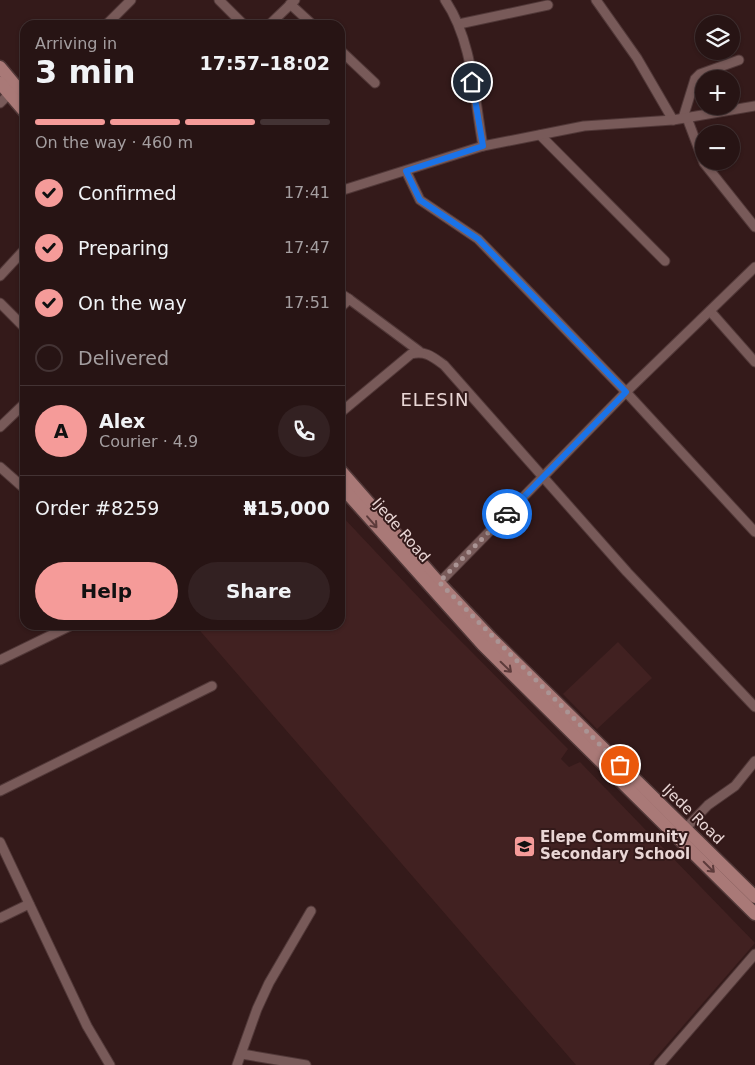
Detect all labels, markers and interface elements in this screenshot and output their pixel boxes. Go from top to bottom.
map controls [695,15,740,170]
button: layers [695,15,740,60]
text: Arriving in [35,34,117,53]
text: 17:57–18:02 [200,52,330,74]
text: 3 min [35,53,136,91]
pin [451,61,493,103]
icon: home [458,68,486,96]
button: + [695,70,740,115]
button: − [695,125,740,170]
text: On the way · 460 m [35,133,193,152]
icon: check [35,179,63,207]
text: Confirmed [78,182,177,204]
text: 17:41 [284,183,330,202]
icon: check [35,234,63,262]
text: Preparing [78,237,169,259]
text: 17:47 [284,238,330,257]
icon: check [35,289,63,317]
text: On the way [78,292,187,314]
text: 17:51 [284,293,330,312]
text: Delivered [78,347,169,369]
district label: ELESIN [401,389,469,410]
button: phone [278,405,330,457]
text: Alex [99,410,145,432]
text: A [54,420,68,442]
text: Courier · 4.9 [99,432,198,451]
courier [482,489,532,539]
street label: Ijede Road [368,494,434,566]
text: Order #8259 [35,497,159,519]
text: ₦15,000 [243,497,330,519]
icon: car [493,500,521,528]
one-way arrow [366,515,378,528]
button: Help [35,562,178,620]
button: Share [188,562,330,620]
one-way arrow [499,661,512,673]
pin [599,744,641,786]
icon: bag [606,751,634,779]
street label: Ijede Road [658,780,728,848]
place label: Elepe Community Secondary School [540,828,690,863]
school or university icon: Elepe Community Secondary School [512,834,536,858]
one-way arrow [703,861,715,873]

